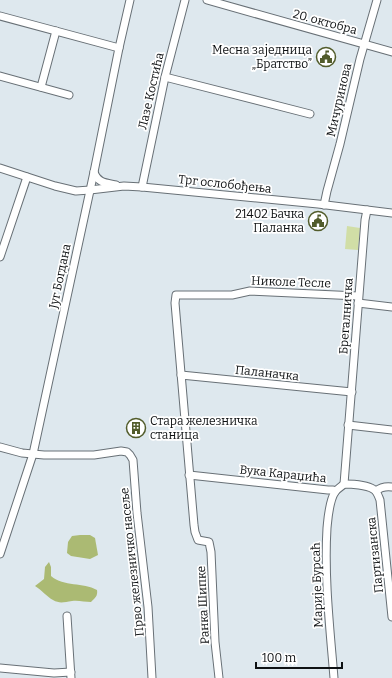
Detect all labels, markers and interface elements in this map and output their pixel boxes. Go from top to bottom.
street label: 20. октобра [291,7,359,37]
place label: Месна заједница „Братство” [212,43,312,71]
public building icon: Месна заједница „Братство” [315,46,337,68]
street label: Лазе Костића [135,51,167,131]
street label: Мичуринова [324,61,354,138]
street label: Трг ослобођења [178,172,273,196]
place label: 21402 Бачка Паланка [235,207,304,235]
public building icon: 21402 Бачка Паланка [307,210,329,232]
street label: Југ Богдана [46,242,74,311]
street label: Николе Тесле [251,274,331,290]
street label: Брегалничка [336,277,356,355]
street label: Паланачка [234,363,300,383]
place label: Стара железничка станица [150,414,258,442]
building icon: Стара железничка станица [125,417,147,439]
street label: Вука Караџића [239,462,328,486]
street label: Прво железничко насеље [117,487,147,637]
street label: Партизанска [364,516,386,594]
street label: Марије Бурсаћ [308,542,325,628]
street label: Ранка Шипке [194,566,212,644]
scale bar [256,644,342,670]
text: 100 m [262,651,297,665]

